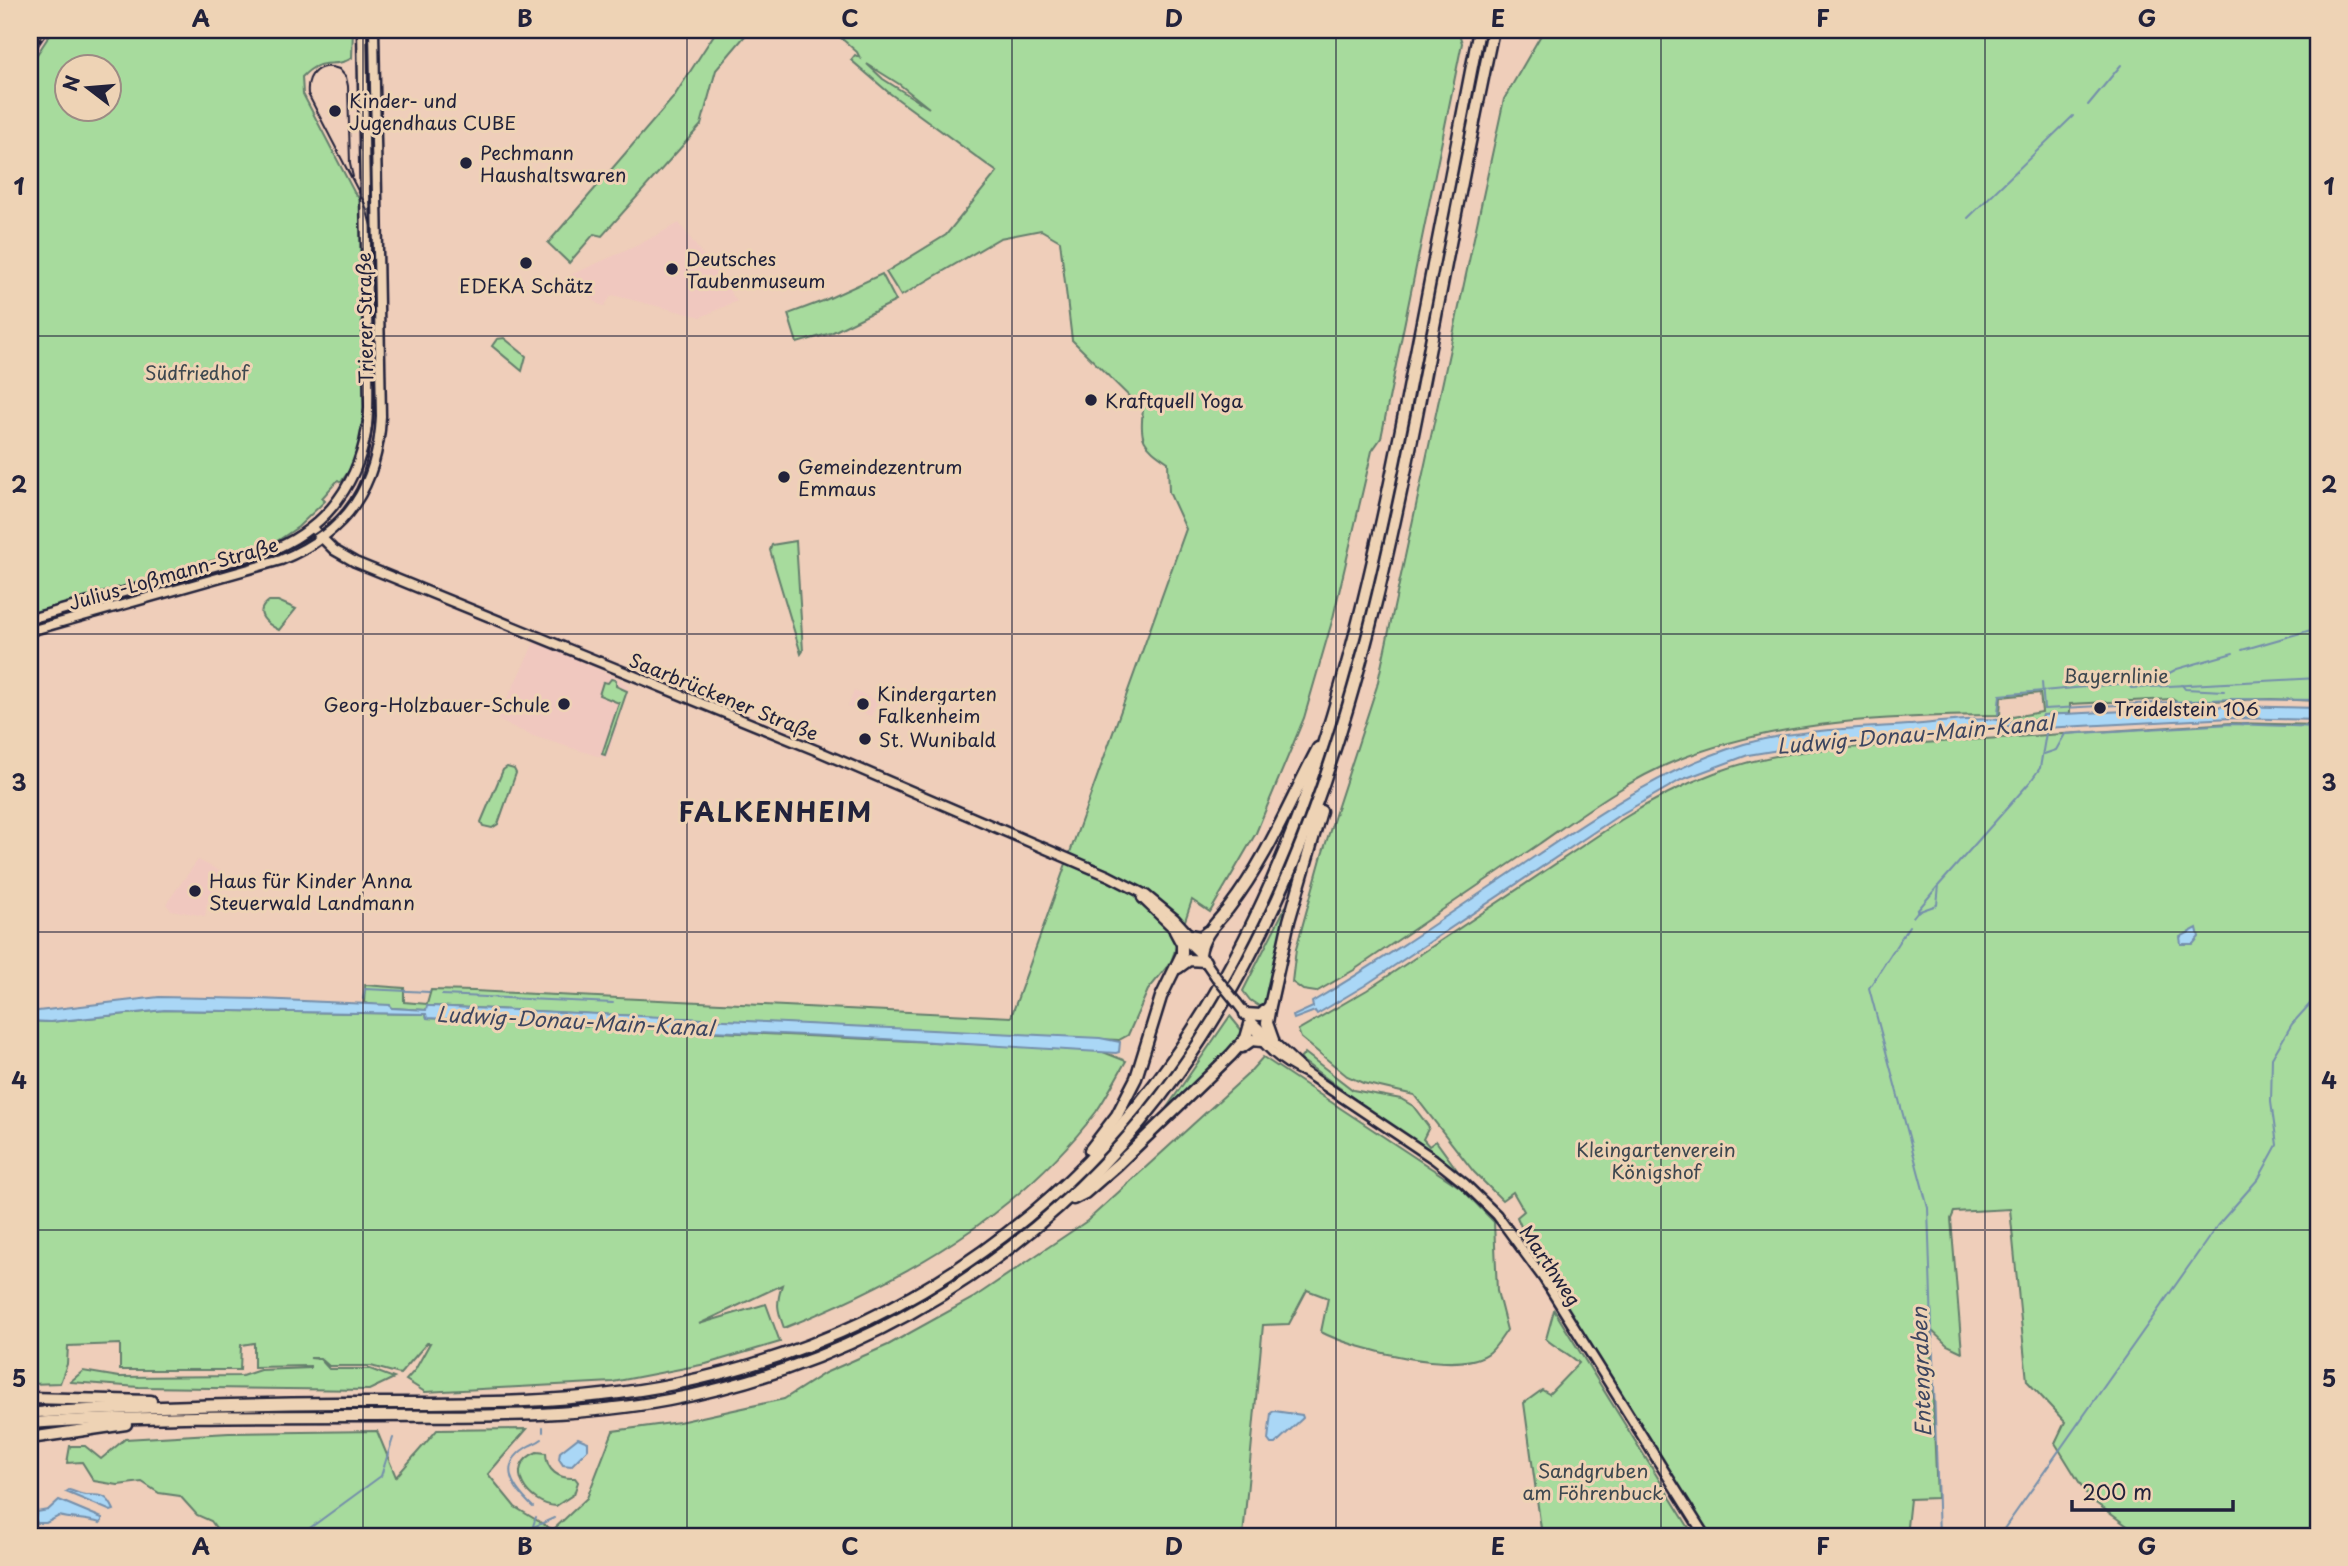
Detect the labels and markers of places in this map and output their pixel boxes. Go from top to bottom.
place label: Kinder- und Jugendhaus CUBE [349,86,516,136]
marker: Kinder- und Jugendhaus CUBE [327,103,343,119]
place label: Pechmann Haushaltswaren [480,138,627,188]
marker: Pechmann Haushaltswaren [458,155,474,171]
place label: Deutsches Taubenmuseum [686,244,826,294]
marker: EDEKA Schätz [518,255,534,271]
marker: Deutsches Taubenmuseum [664,261,680,277]
place label: EDEKA Schätz [459,271,593,299]
place label: Kraftquell Yoga [1105,386,1243,414]
marker: Kraftquell Yoga [1083,392,1099,408]
place label: Gemeindezentrum Emmaus [798,452,963,502]
marker: Gemeindezentrum Emmaus [776,469,792,485]
place label: Kindergarten Falkenheim [877,679,997,729]
place label: Georg-Holzbauer-Schule [324,690,550,718]
place label: Treidelstein 106 [2114,694,2259,722]
marker: Georg-Holzbauer-Schule [556,696,572,712]
marker: Kindergarten Falkenheim [855,696,871,712]
marker: Treidelstein 106 [2092,700,2108,716]
place label: St. Wunibald [879,725,997,753]
marker: St. Wunibald [857,731,873,747]
place label: Haus für Kinder Anna Steuerwald Landmann [209,866,415,916]
marker: Haus für Kinder Anna Steuerwald Landmann [187,883,203,899]

